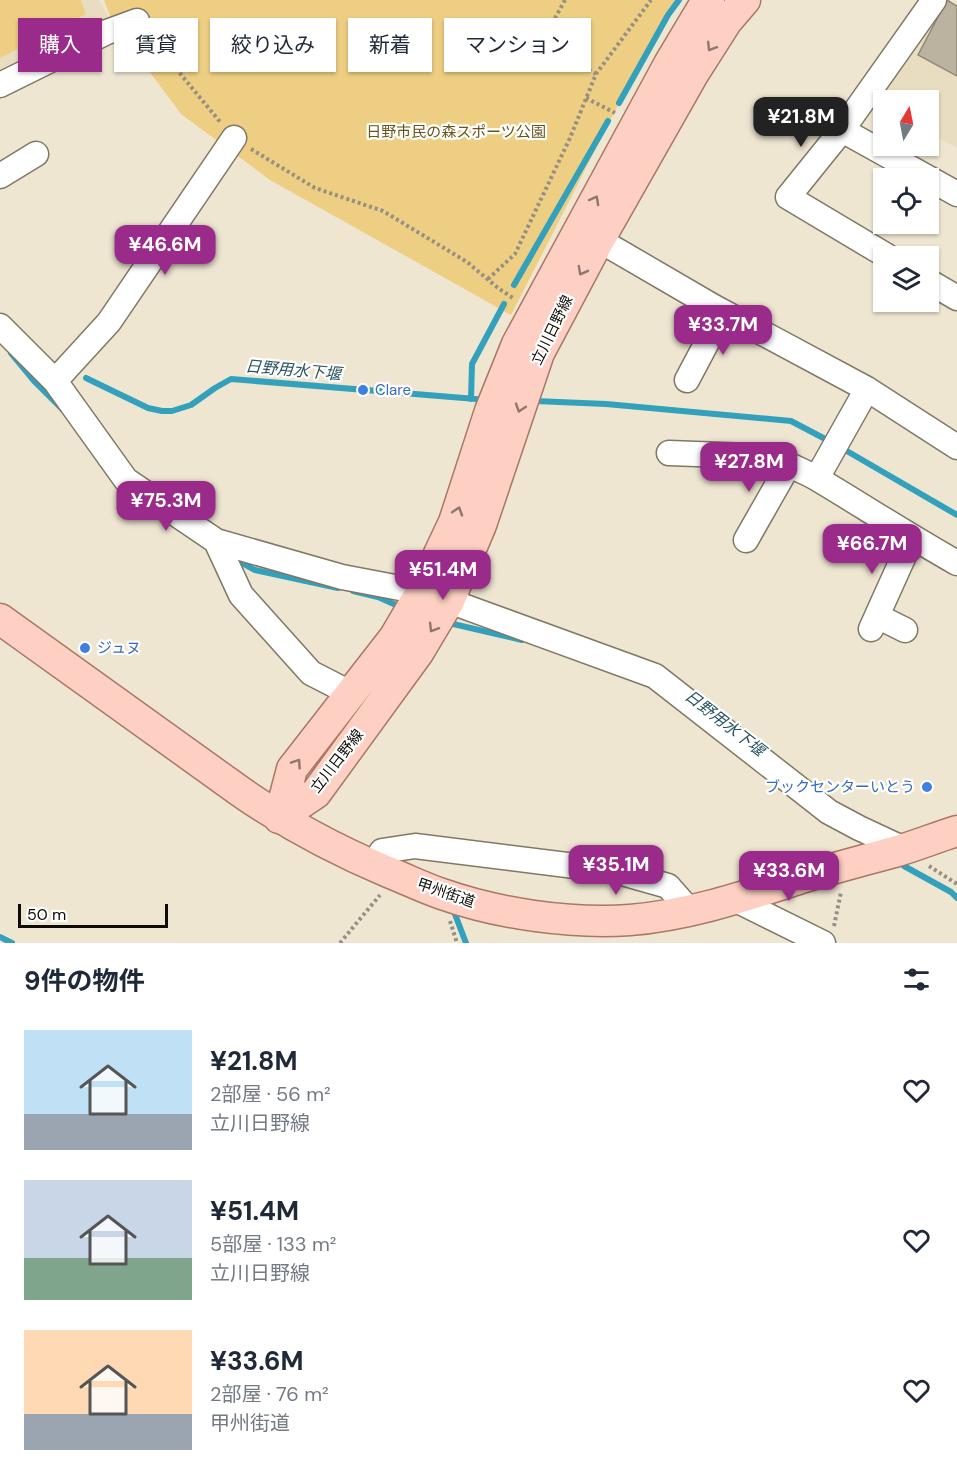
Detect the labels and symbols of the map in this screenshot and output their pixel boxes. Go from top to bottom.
one-way arrow [706,41,718,51]
north arrow [873,90,939,156]
pin: ¥21.8M [752,97,850,148]
park label: 日野市民の森スポーツ公園 [366,122,546,142]
one-way arrow [588,196,599,206]
pin: ¥46.6M [116,225,214,276]
one-way arrow [578,265,589,275]
street label: 立川日野線 [527,292,577,368]
pin: ¥33.7M [674,305,772,356]
water label: 日野用水下堰 [244,355,345,385]
place label: Clare [375,380,411,400]
marker: Clare [356,383,370,397]
one-way arrow [515,402,528,413]
pin: ¥27.8M [700,442,798,493]
pin: ¥75.3M [117,481,215,532]
one-way arrow [451,507,463,517]
pin: ¥66.7M [823,524,921,575]
pin: ¥51.4M [394,550,492,601]
one-way arrow [428,622,440,632]
place label: ジュヌ [97,638,141,658]
marker: ジュヌ [78,641,92,655]
water label: 日野用水下堰 [681,685,772,763]
street label: 立川日野線 [306,725,368,797]
one-way arrow [290,759,301,770]
place label: ブックセンターいとう [765,777,915,797]
marker: ブックセンターいとう [920,780,934,794]
pin: ¥35.1M [567,845,665,896]
pin: ¥33.6M [740,851,838,902]
street label: 甲州街道 [414,874,478,912]
scale bar [18,901,168,928]

